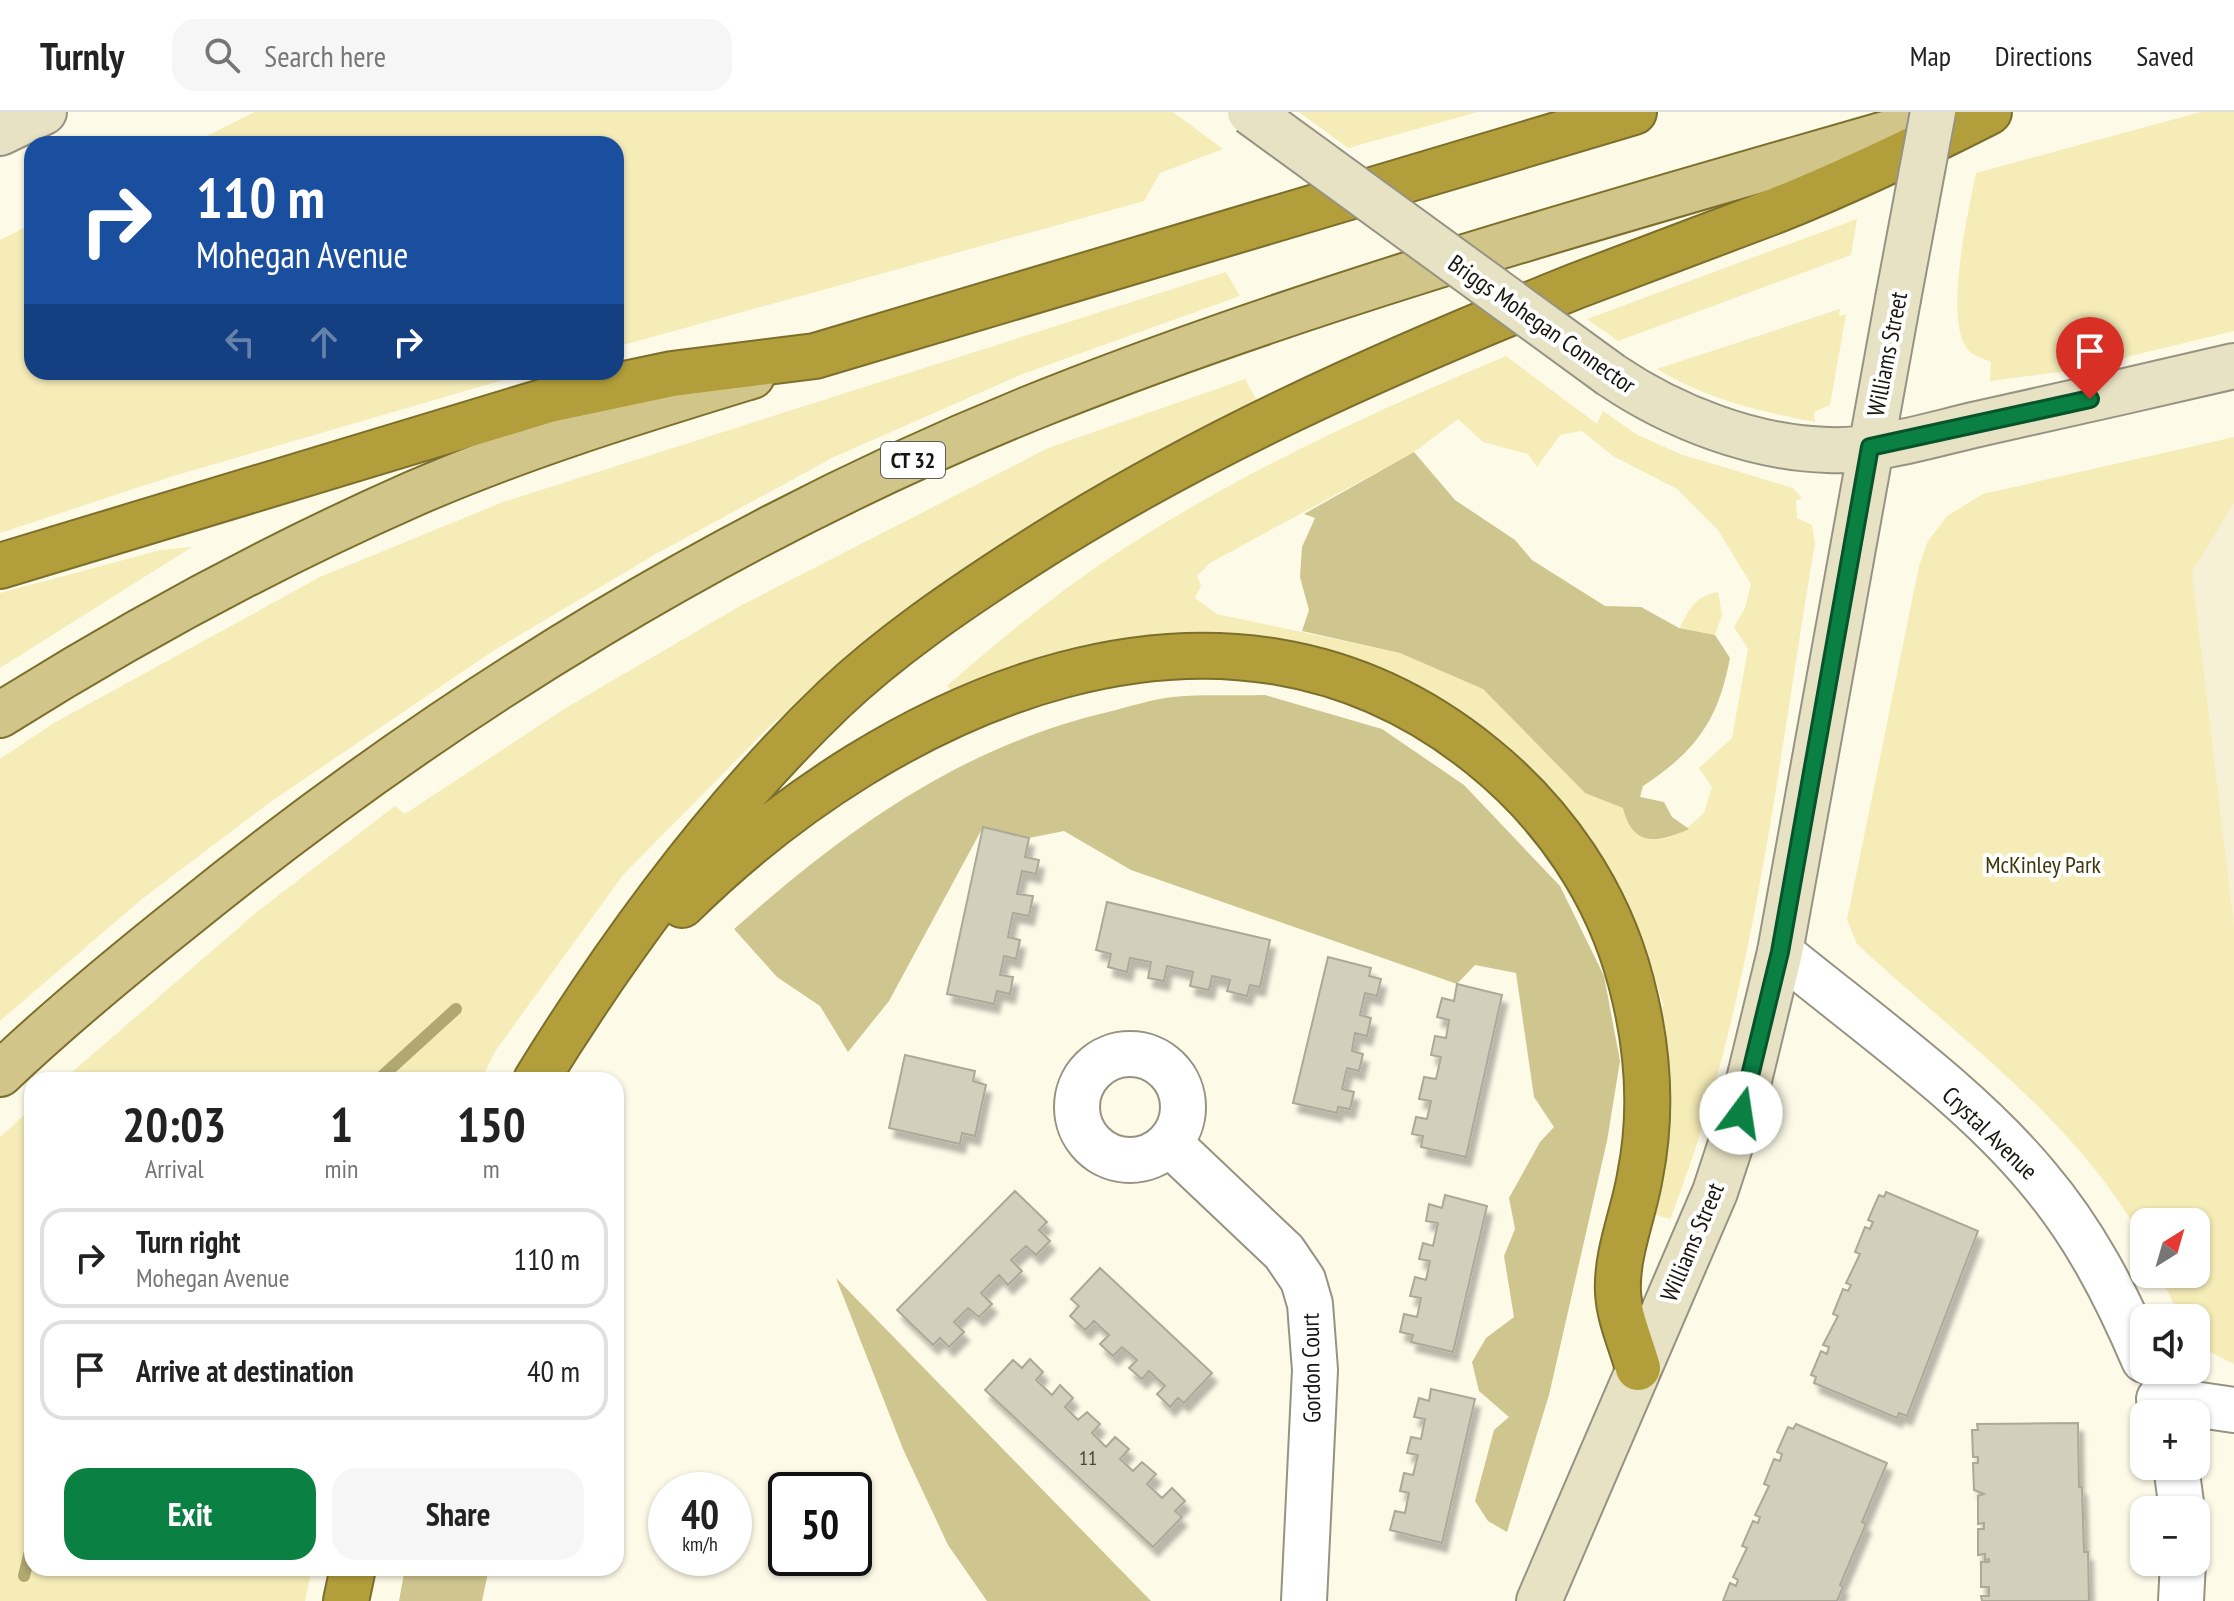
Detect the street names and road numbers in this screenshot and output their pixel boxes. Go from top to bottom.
street label: Briggs Mohegan Connector [1442,248,1642,401]
street label: Williams Street [1860,289,1914,419]
road number: CT 32 [881,442,945,478]
street label: Crystal Avenue [1936,1080,2044,1186]
street label: Williams Street [1653,1178,1731,1306]
street label: Gordon Court [1295,1312,1327,1423]

